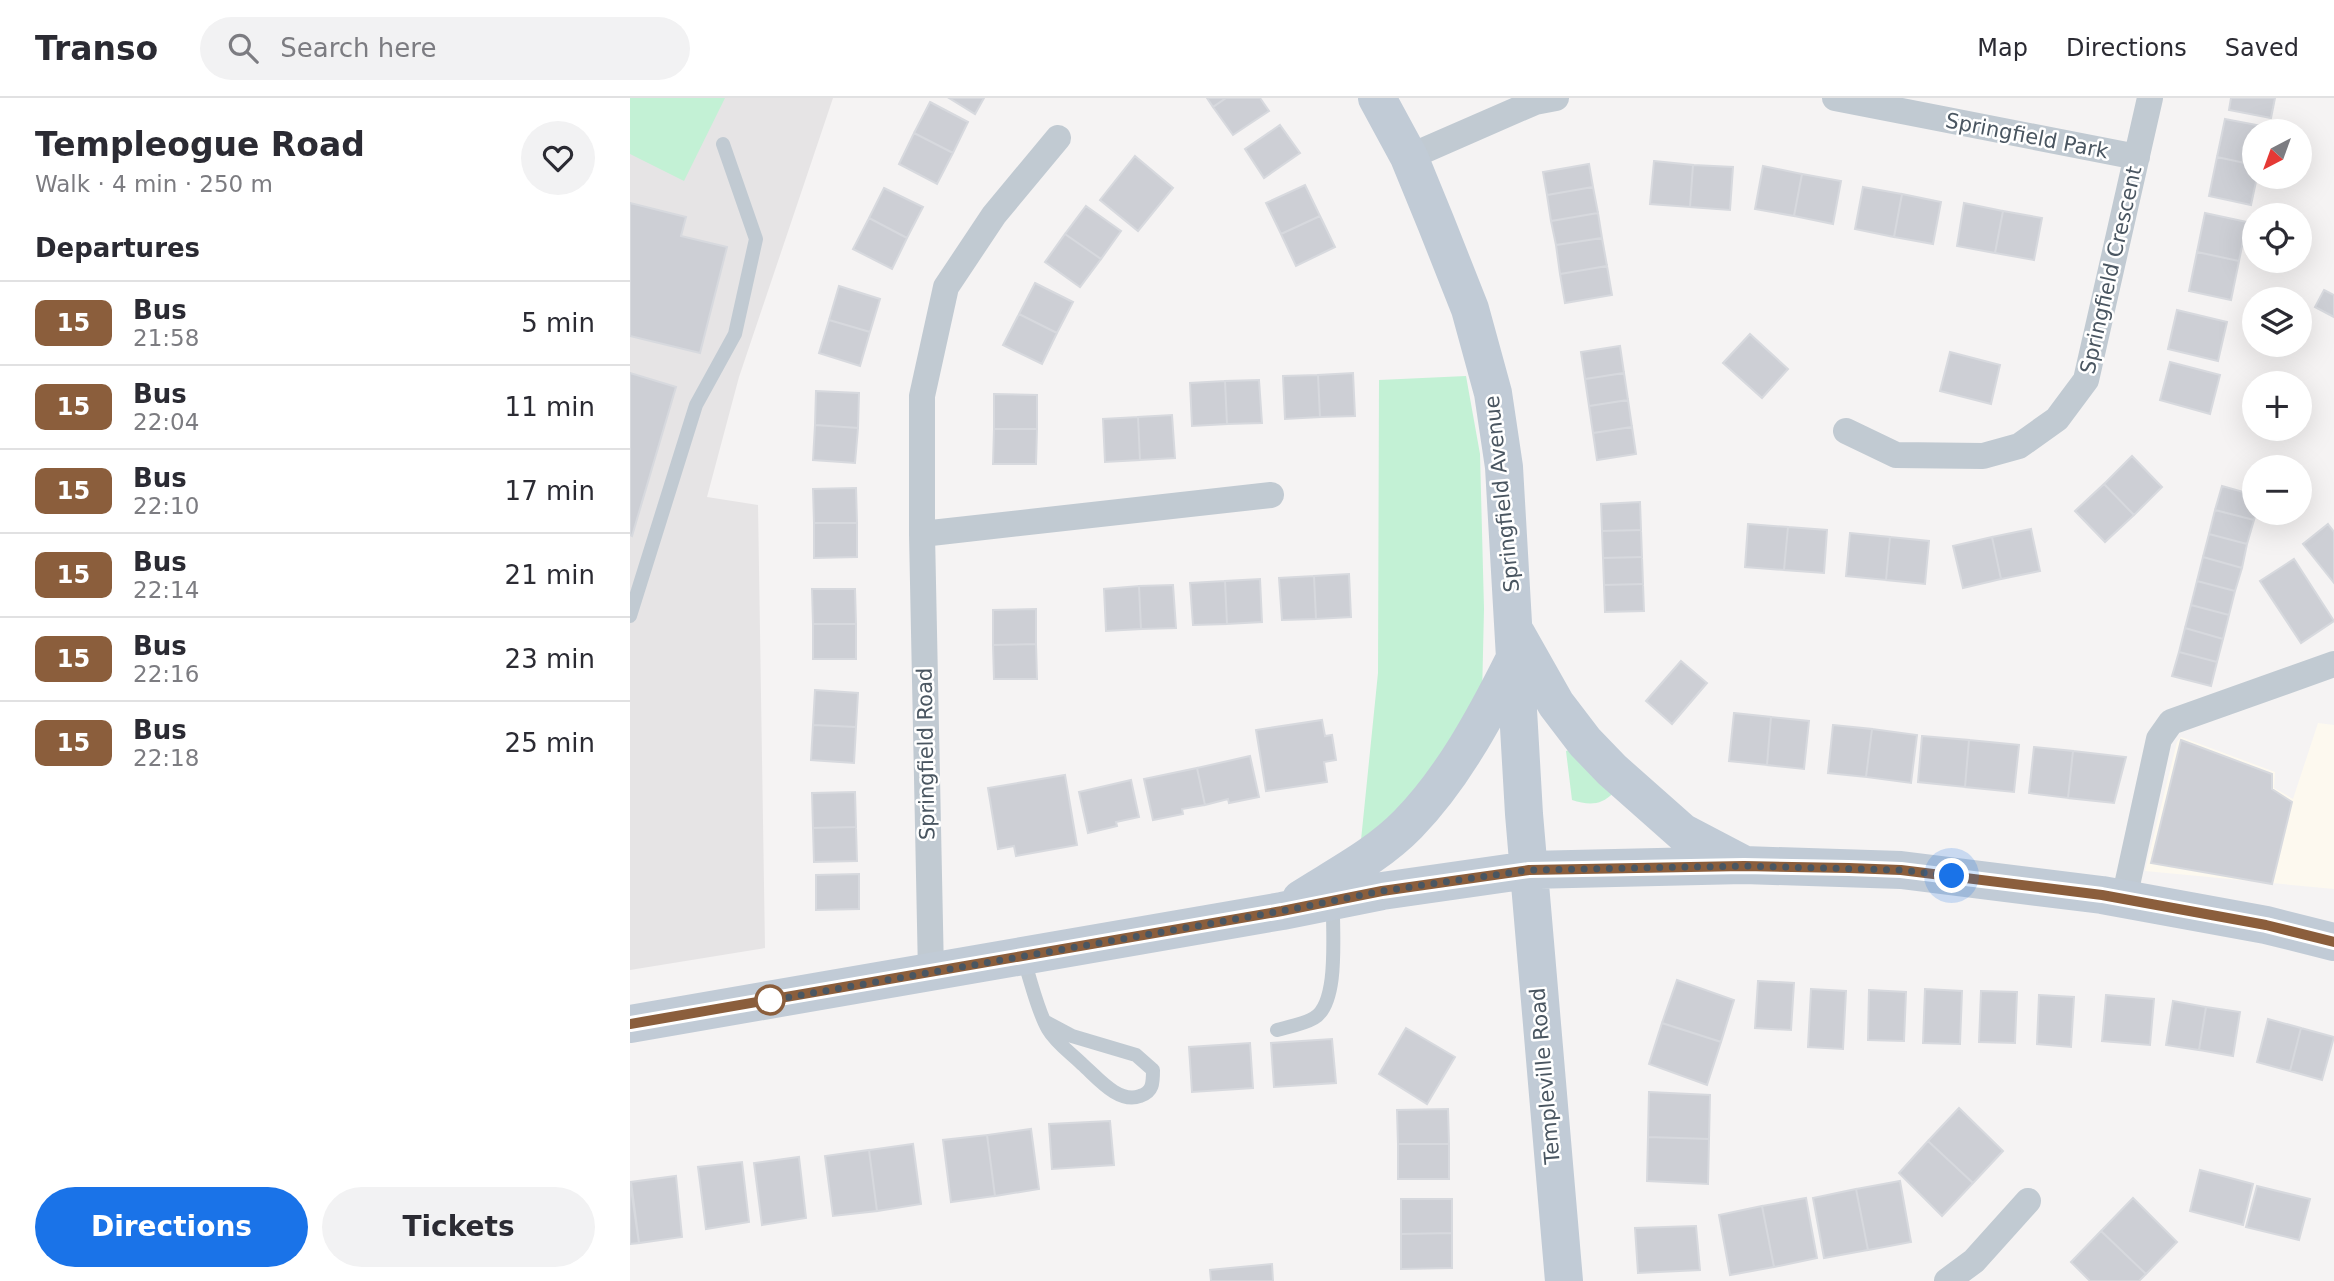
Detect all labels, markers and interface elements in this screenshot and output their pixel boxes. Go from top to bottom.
search box [200,17,690,80]
text: Transo [35,29,158,68]
icon: search [224,29,262,67]
text: Search here [280,33,436,63]
text: Map [1977,34,2028,62]
text: Directions [2066,34,2187,62]
text: Saved [2225,34,2299,62]
street label: Springfield Park [1944,108,2111,164]
north arrow [2242,119,2312,189]
map controls [2242,119,2312,525]
button: heart [521,121,595,195]
text: Templeogue Road [35,125,365,164]
street label: Springfield Crescent [2075,164,2147,376]
text: Walk · 4 min · 250 m [35,171,273,197]
button: locate [2242,203,2312,273]
text: Departures [35,233,200,263]
button: layers [2242,287,2312,357]
text: Bus [133,295,187,325]
text: 5 min [521,308,595,338]
text: 15 [57,309,90,337]
text: 21:58 [133,325,199,351]
button: + [2242,371,2312,441]
text: Bus [133,379,187,409]
text: 11 min [505,392,595,422]
text: 15 [57,393,90,421]
street label: Springfield Avenue [1480,394,1524,594]
text: 22:04 [133,409,199,435]
button: − [2242,455,2312,525]
text: Bus [133,463,187,493]
text: 17 min [505,476,595,506]
text: 15 [57,477,90,505]
text: 22:10 [133,493,199,519]
text: Bus [133,547,187,577]
text: 21 min [505,560,595,590]
text: 15 [57,561,90,589]
text: 22:14 [133,577,199,603]
text: Bus [133,631,187,661]
text: 23 min [505,644,595,674]
text: 15 [57,645,90,673]
text: 22:16 [133,661,199,687]
street label: Springfield Road [912,668,940,840]
text: Bus [133,715,187,745]
text: 25 min [505,728,595,758]
text: 15 [57,729,90,757]
text: 22:18 [133,745,199,771]
your location [1934,858,1969,893]
unlabelled marker [755,985,785,1015]
street label: Templeville Road [1525,987,1565,1166]
button: Directions [35,1187,308,1267]
button: Tickets [322,1187,595,1267]

